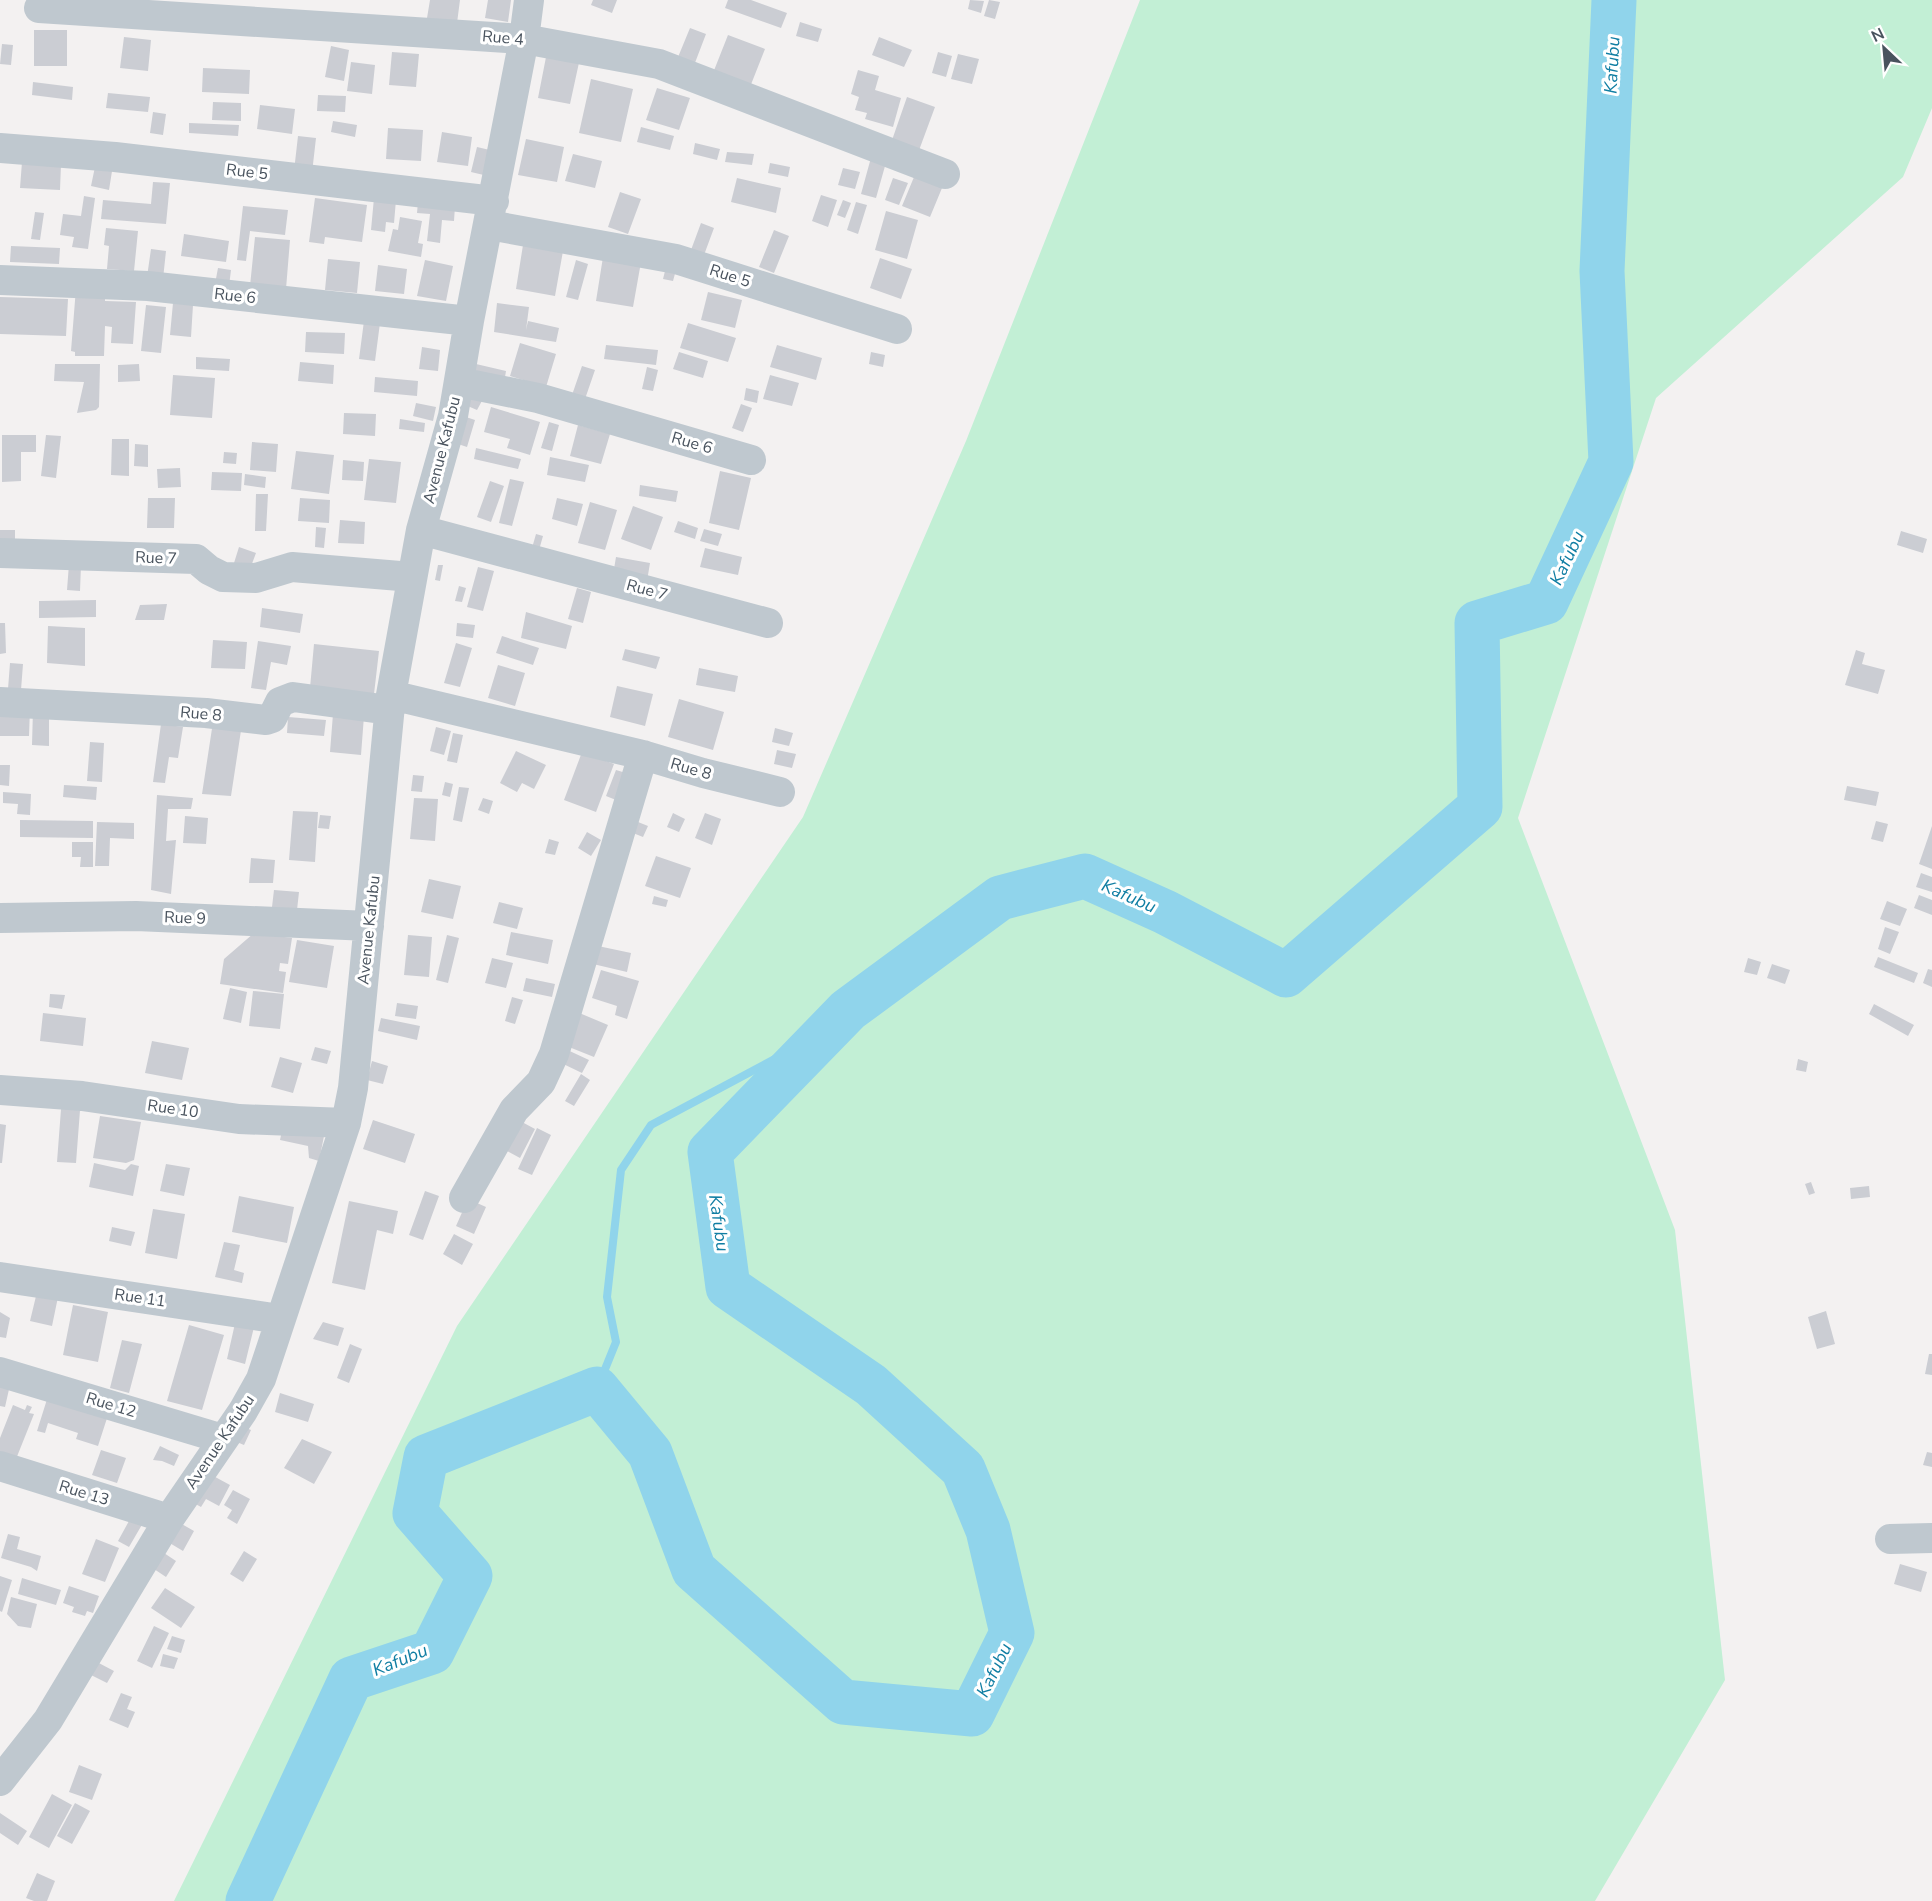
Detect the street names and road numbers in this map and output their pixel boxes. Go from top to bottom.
street label: Rue 4 [481,25,525,51]
street label: Rue 5 [225,159,269,185]
street label: Rue 5 [707,259,753,293]
street label: Rue 6 [213,283,257,309]
street label: Avenue Kafubu [418,394,466,506]
street label: Rue 6 [669,427,715,459]
street label: Rue 7 [135,546,177,570]
street label: Rue 7 [624,574,670,606]
street label: Rue 8 [179,701,223,727]
street label: Rue 8 [668,753,714,785]
street label: Avenue Kafubu [352,874,386,986]
street label: Rue 9 [164,906,206,930]
street label: Rue 10 [146,1095,200,1123]
street label: Rue 11 [113,1284,167,1312]
street label: Rue 12 [83,1387,139,1423]
street label: Avenue Kafubu [180,1390,260,1494]
street label: Rue 13 [56,1475,112,1511]

